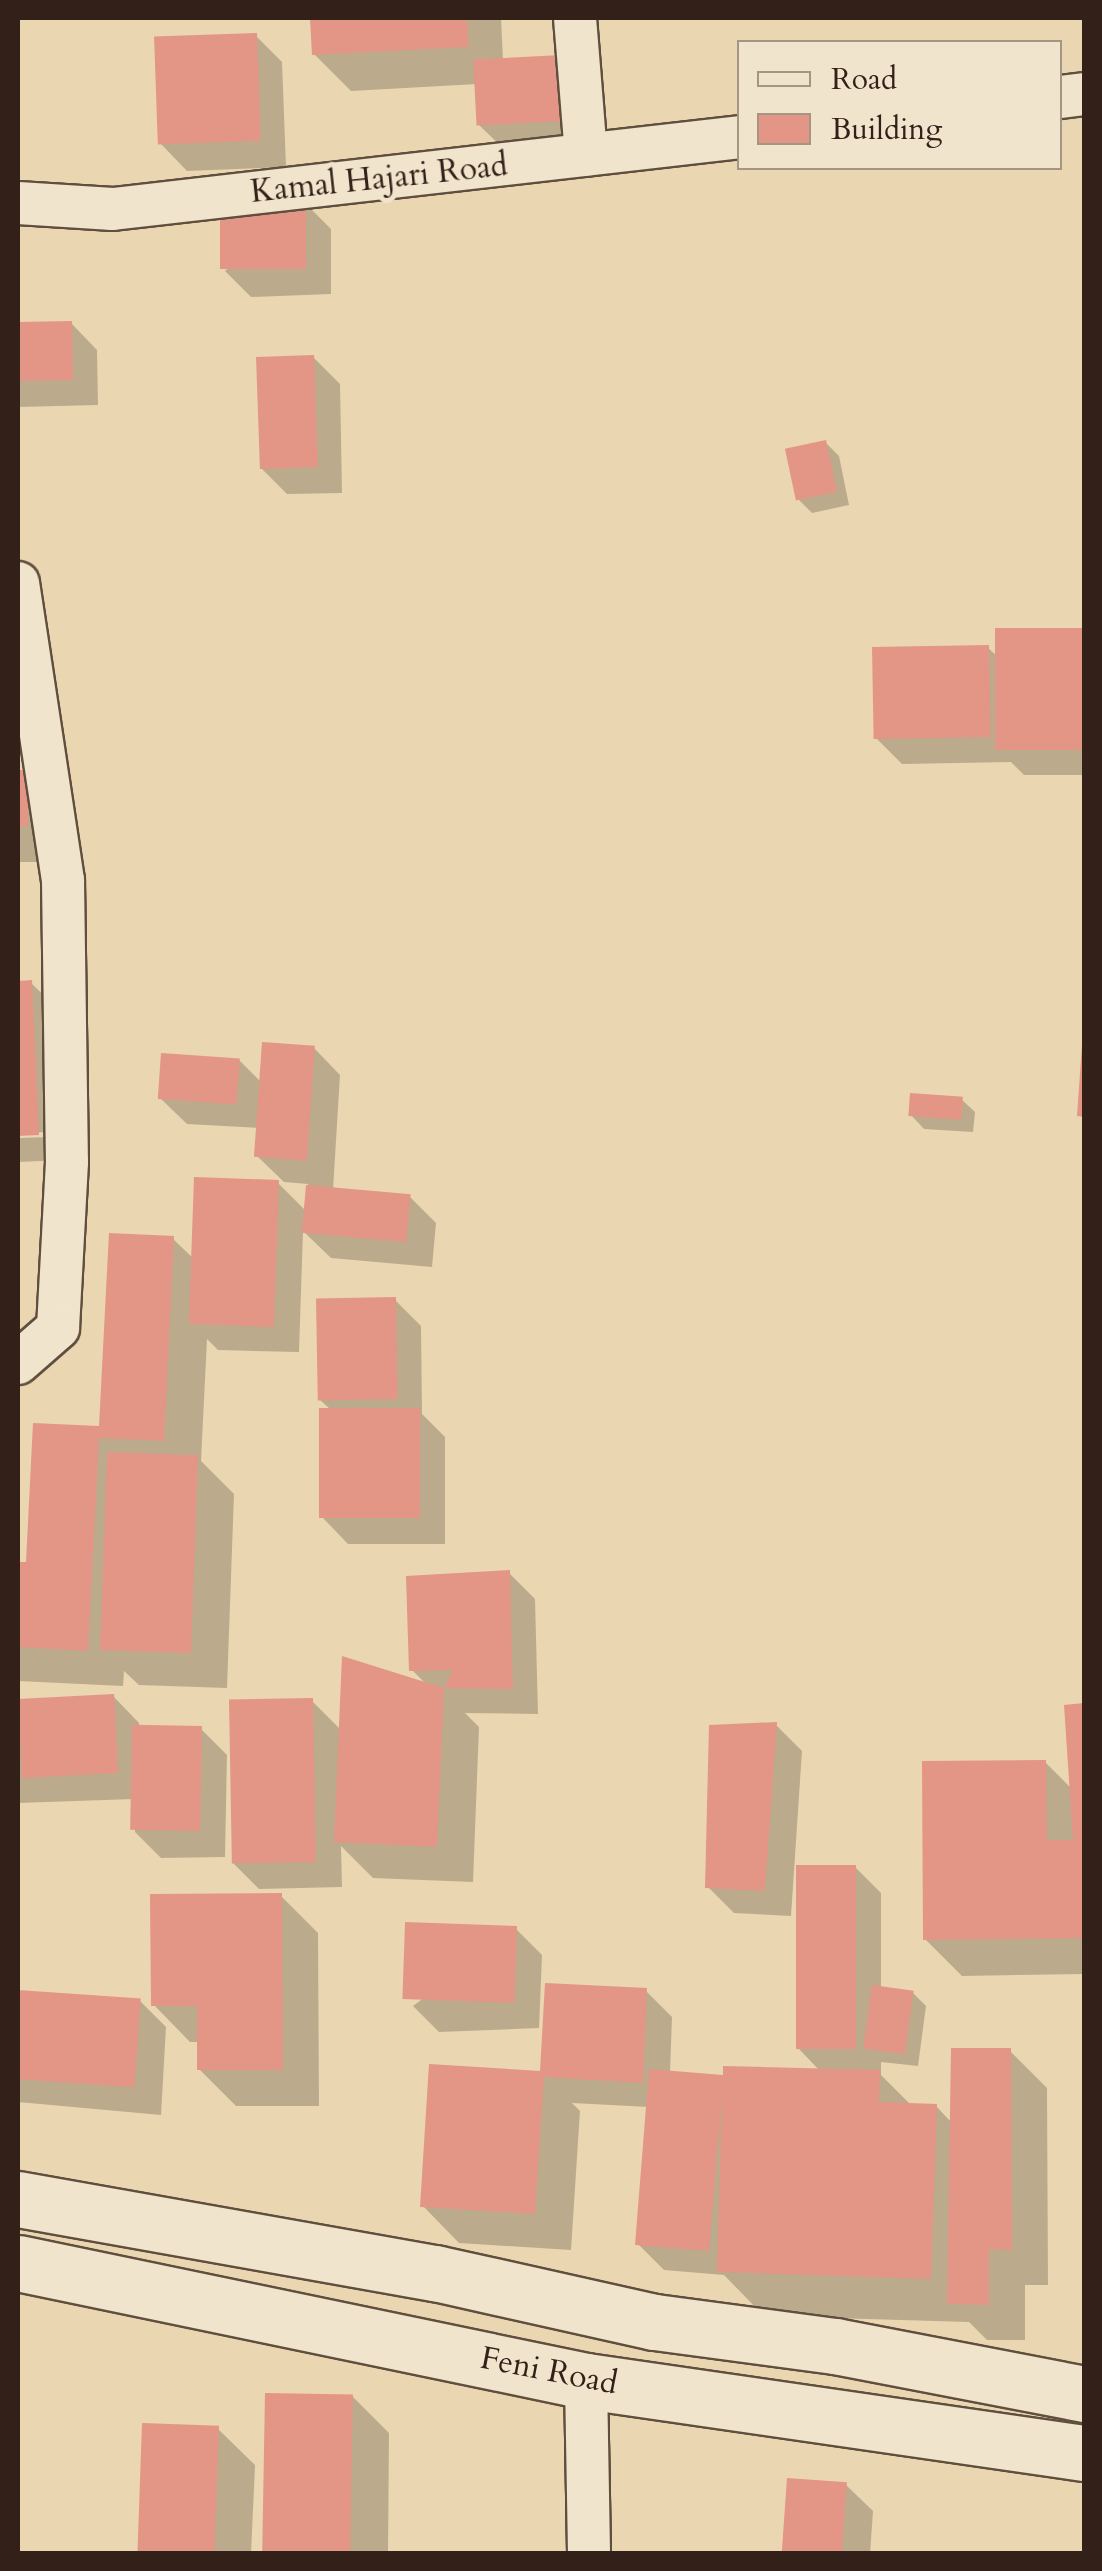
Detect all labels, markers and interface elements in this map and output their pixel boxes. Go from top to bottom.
legend [737,40,1062,170]
text: Road [831,59,897,100]
text: Building [831,109,942,150]
street label: Kamal Hajari Road [249,146,509,212]
street label: Feni Road [477,2339,621,2403]

